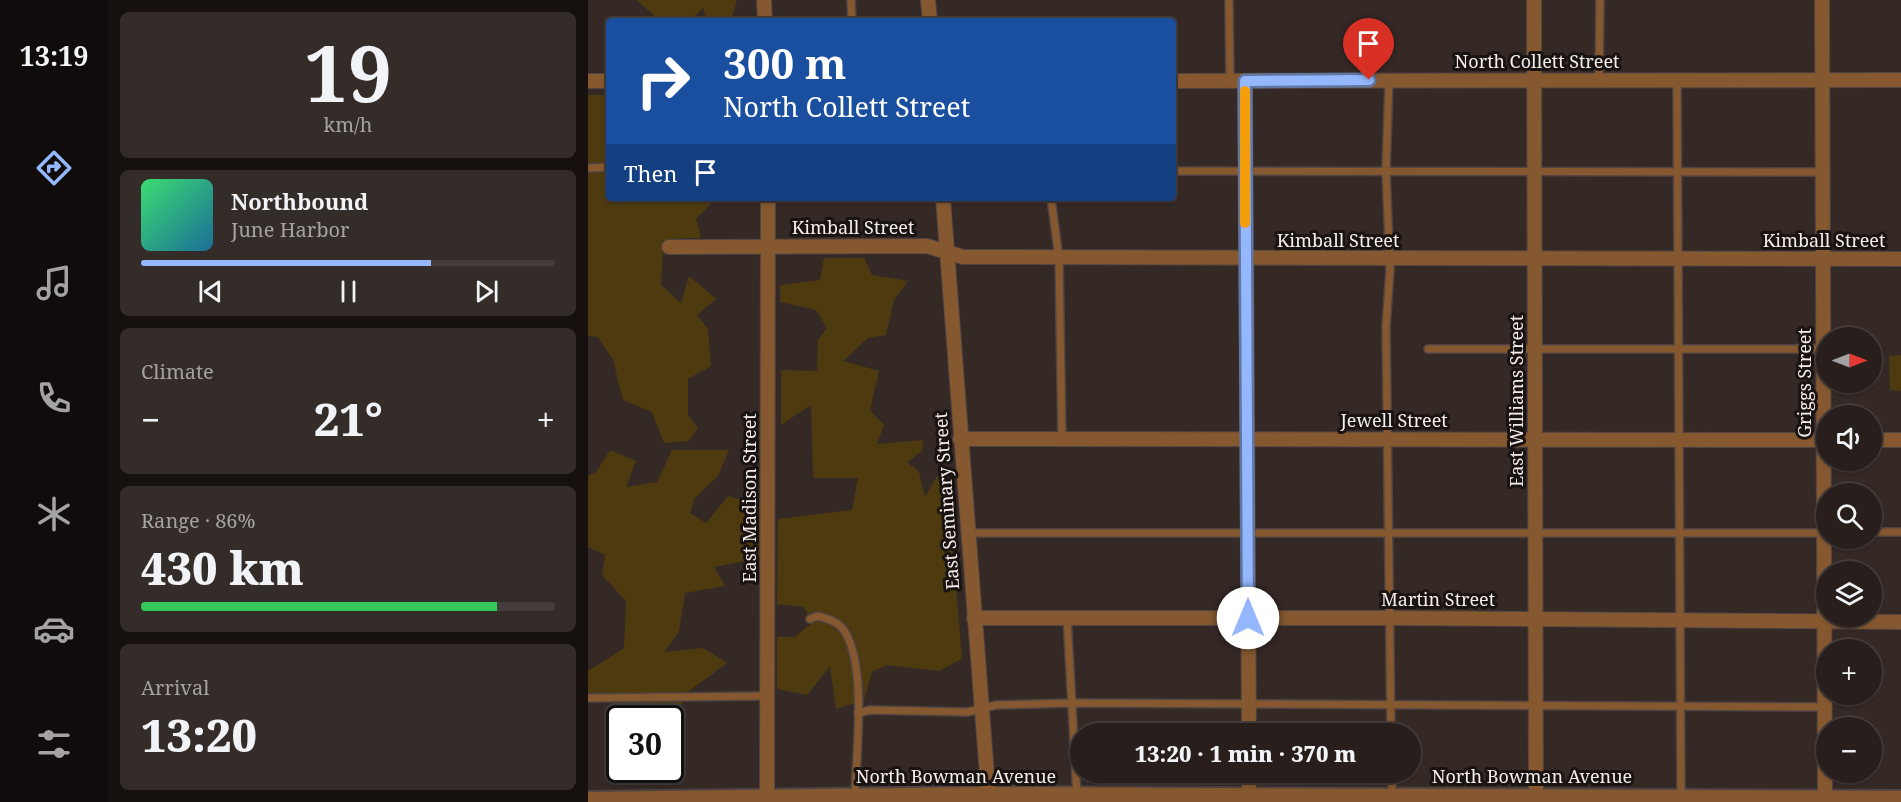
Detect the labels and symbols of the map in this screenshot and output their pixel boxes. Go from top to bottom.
pin [1343,18,1394,80]
street label: North Collett Street [1455,49,1619,73]
street label: Kimball Street [792,215,914,239]
street label: Kimball Street [1277,228,1399,252]
street label: Kimball Street [1763,228,1885,252]
street label: East Williams Street [1504,315,1528,487]
north arrow [1816,327,1882,393]
street label: Griggs Street [1792,328,1816,438]
street label: Jewell Street [1339,408,1448,432]
street label: East Seminary Street [928,411,964,591]
street label: East Madison Street [737,413,761,583]
position arrow [1216,586,1280,650]
street label: Martin Street [1381,587,1495,611]
speed limit sign: 30 [606,705,684,783]
street label: North Bowman Avenue [856,764,1056,788]
street label: North Bowman Avenue [1432,764,1632,788]

